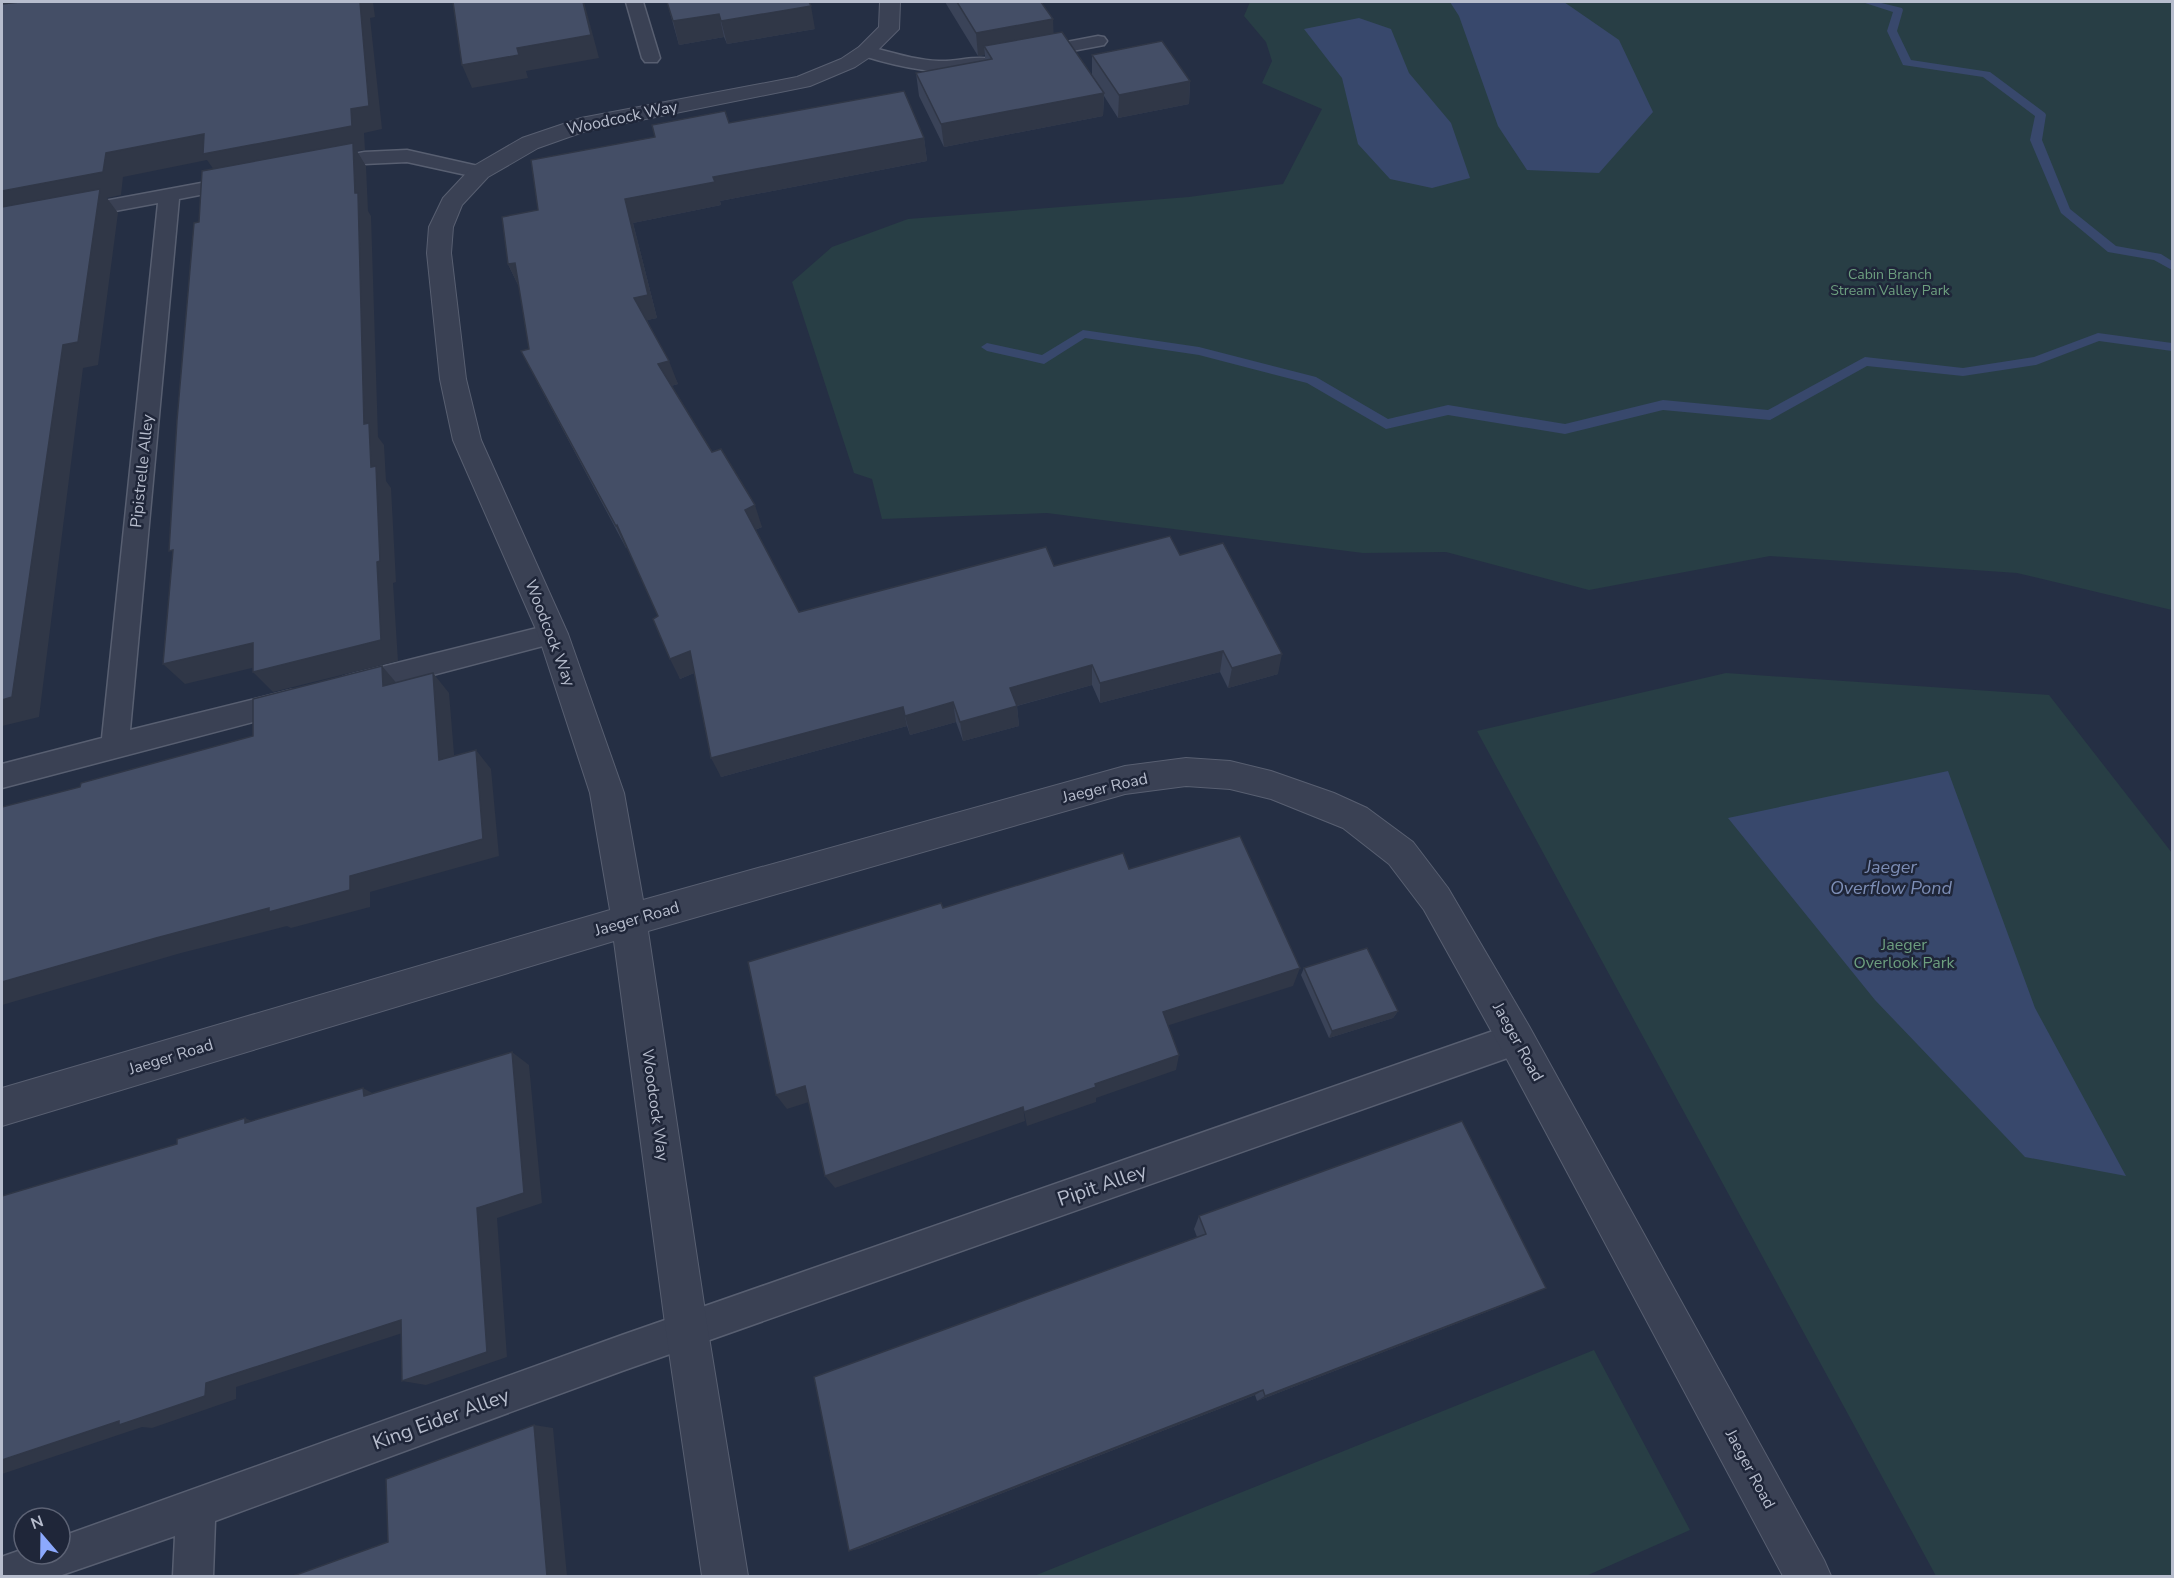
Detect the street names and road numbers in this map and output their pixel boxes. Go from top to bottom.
street label: Woodcock Way [565,95,680,140]
street label: Pipistrelle Alley [125,412,159,529]
street label: Woodcock Way [520,576,581,690]
street label: Jaeger Road [1059,767,1150,809]
street label: Jaeger Road [591,896,682,942]
street label: Jaeger Road [1487,998,1549,1085]
street label: Jaeger Road [125,1034,216,1081]
street label: Woodcock Way [636,1048,674,1163]
street label: Pipit Alley [1054,1157,1151,1213]
street label: King Eider Alley [369,1382,514,1456]
street label: Jaeger Road [1719,1424,1780,1513]

